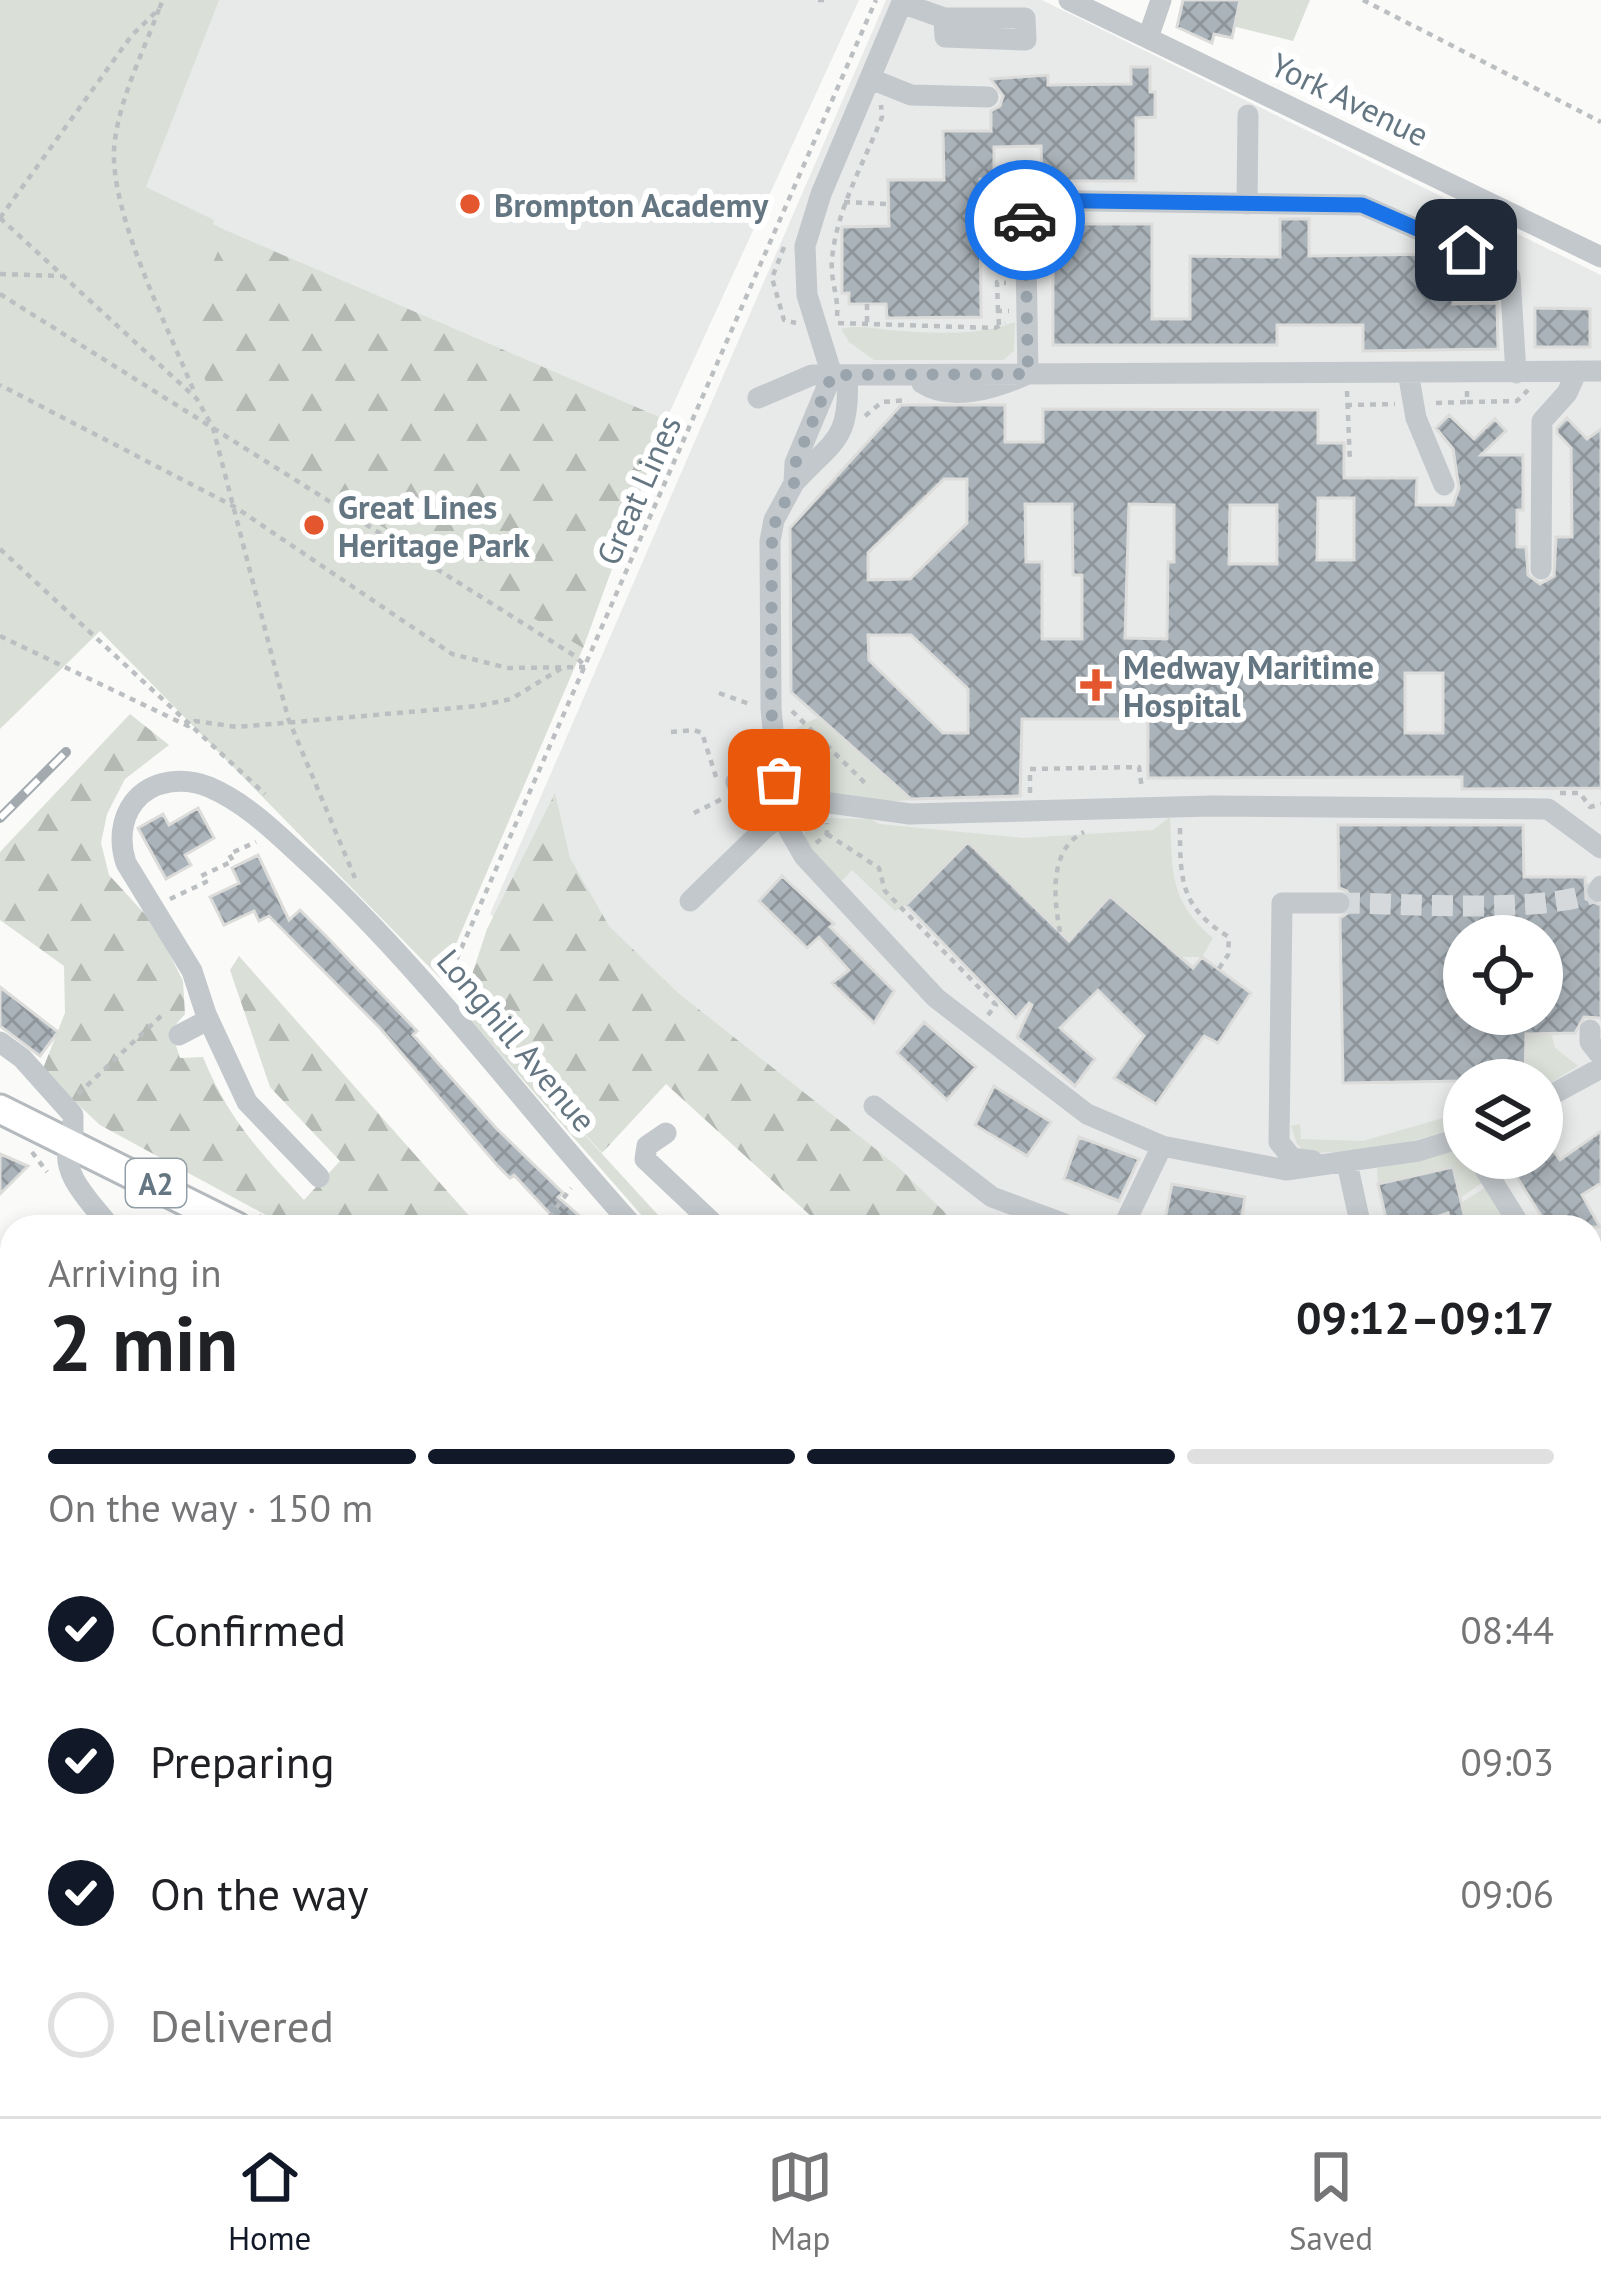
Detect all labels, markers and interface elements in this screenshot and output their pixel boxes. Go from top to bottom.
street label: York Avenue [1264,42,1436,156]
courier [965,160,1085,280]
place label: Brompton Academy [494,183,769,226]
icon: car [992,187,1058,253]
marker: Brompton Academy [457,191,483,217]
pin [1415,199,1517,301]
icon: home [1433,217,1499,283]
street label: Great Lines [586,409,690,571]
place label: Great Lines Heritage Park [338,485,530,566]
marker: Great Lines Heritage Park [301,512,327,538]
place label: Medway Maritime Hospital [1123,645,1374,726]
marker: Medway Maritime Hospital [1080,669,1112,701]
pin [728,729,830,831]
icon: bag [746,747,812,813]
map controls [1443,915,1563,1179]
button: locate [1443,915,1563,1035]
street label: Longhill Avenue [428,940,606,1140]
button: layers [1443,1059,1563,1179]
road number: A2 [126,1159,186,1207]
text: Arriving in [48,1247,222,1298]
text: 09:12–09:17 [1296,1288,1554,1346]
text: 2 min [48,1292,238,1393]
text: On the way · 150 m [48,1482,373,1533]
icon: check [48,1596,114,1662]
text: Confirmed [150,1600,346,1658]
text: 08:44 [1460,1604,1554,1655]
icon: check [48,1728,114,1794]
text: Preparing [150,1732,335,1790]
text: 09:03 [1460,1736,1554,1787]
icon: check [48,1860,114,1926]
text: On the way [150,1864,369,1922]
text: 09:06 [1460,1868,1554,1919]
text: Delivered [150,1996,334,2054]
tab: Home [228,2144,311,2259]
tab: Map [767,2144,833,2259]
tab: Saved [1289,2144,1373,2259]

